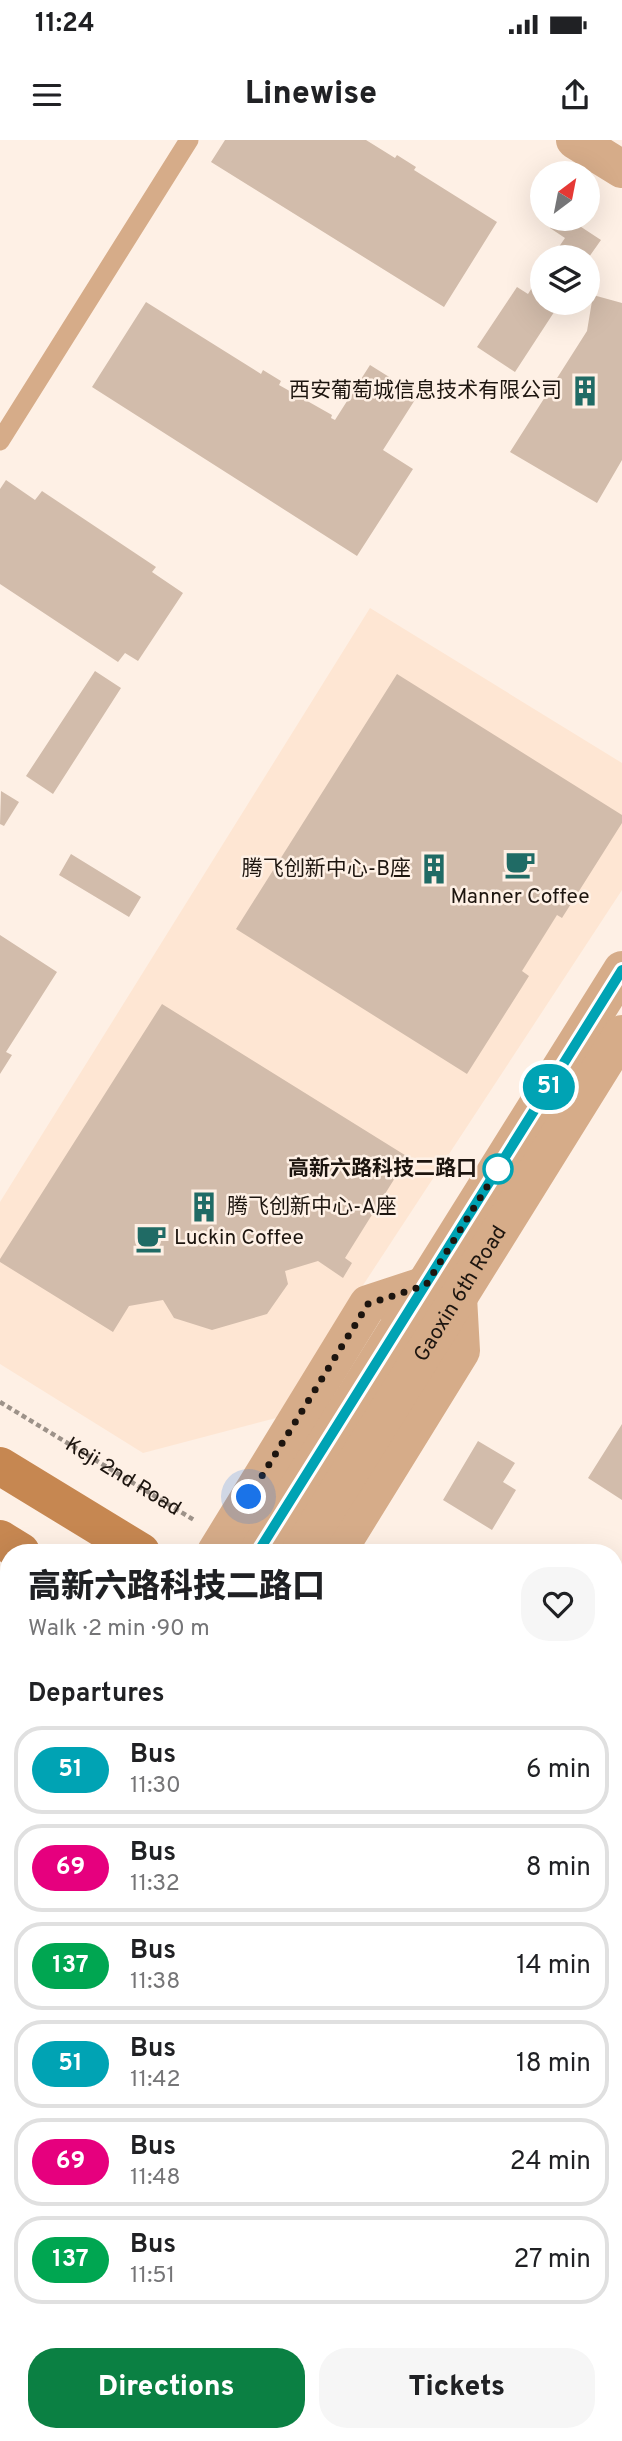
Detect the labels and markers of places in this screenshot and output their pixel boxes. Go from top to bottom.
building icon: 西安葡萄城信息技术有限公司 [568,374,602,408]
place label: 西安葡萄城信息技术有限公司 [289,378,562,405]
cafe icon: Manner Coffee [503,847,537,881]
building icon: 腾飞创新中心-B座 [417,852,451,886]
place label: 腾飞创新中心-B座 [242,856,411,883]
place label: Manner Coffee [451,884,589,911]
marker: 高新六路科技二路口 [483,1154,513,1184]
place label: 高新六路科技二路口 [288,1156,477,1183]
building icon: 腾飞创新中心-A座 [187,1190,221,1224]
place label: 腾飞创新中心-A座 [227,1194,397,1221]
cafe icon: Luckin Coffee [134,1221,168,1255]
place label: Luckin Coffee [174,1225,304,1252]

